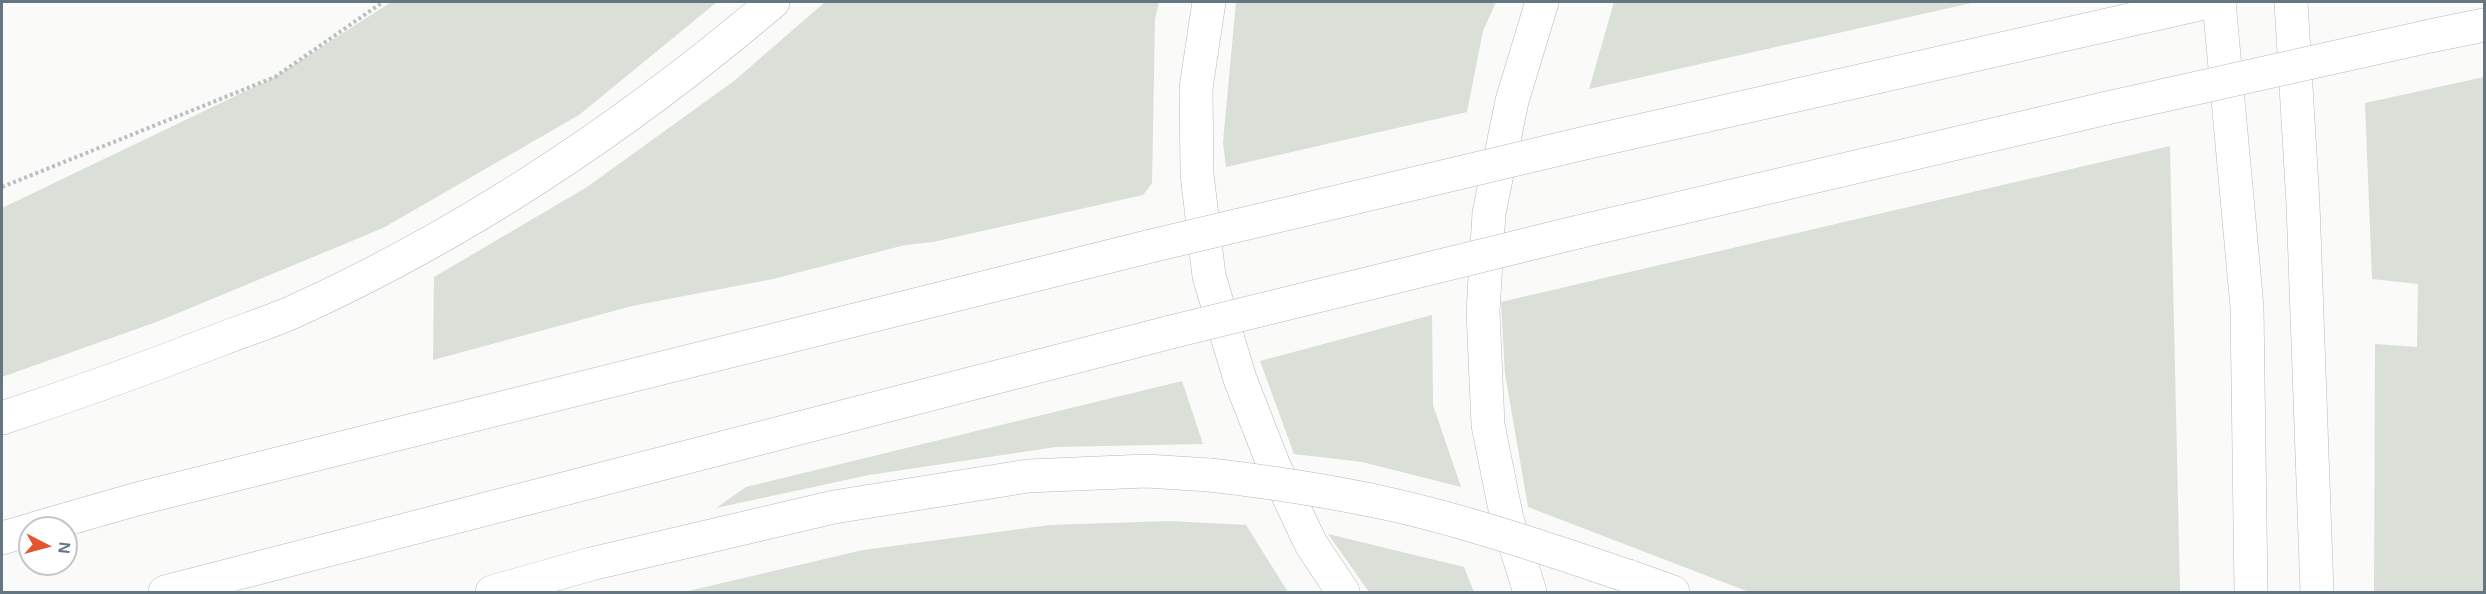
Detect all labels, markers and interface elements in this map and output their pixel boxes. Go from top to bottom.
north arrow [18,516,78,576]
text: N [55,541,73,554]

